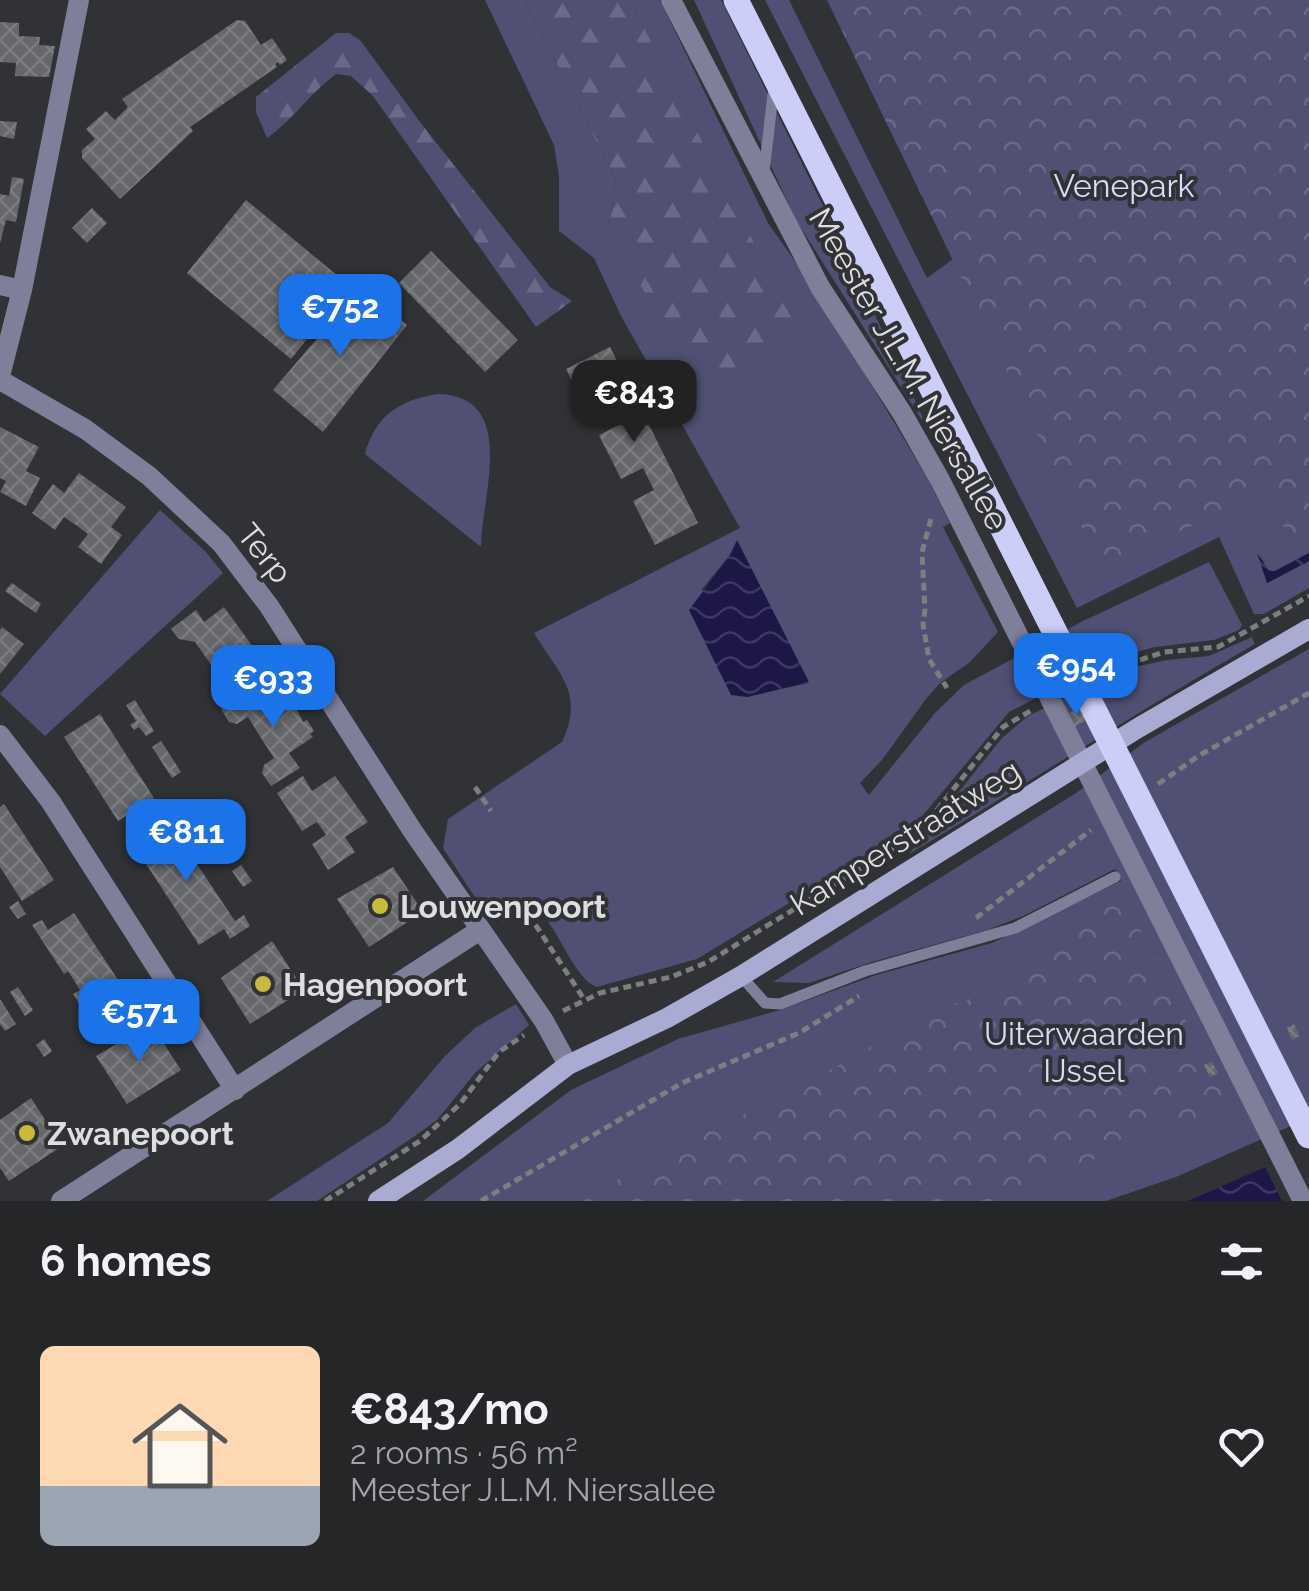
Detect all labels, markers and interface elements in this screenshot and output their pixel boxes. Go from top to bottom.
park label: Venepark [1053,167,1195,204]
street label: Meester J.L.M. Niersallee [802,201,1016,537]
pin: €752 [281,274,399,359]
text: €752 [301,288,379,325]
pin: €843 [575,360,693,445]
text: €843 [594,374,675,411]
street label: Terp [230,516,300,590]
pin: €954 [1017,633,1135,718]
pin: €933 [214,645,332,730]
text: €954 [1036,647,1116,684]
text: €933 [233,659,313,696]
street label: Kamperstraatweg [783,751,1027,923]
pin: €811 [127,799,245,884]
text: €811 [148,813,224,850]
place label: Louwenpoort [400,888,606,925]
marker: Louwenpoort [369,895,391,917]
place label: Hagenpoort [283,966,468,1003]
marker: Hagenpoort [252,973,274,995]
pin: €571 [80,979,198,1064]
text: €571 [100,993,178,1030]
park label: Uiterwaarden IJssel [984,1015,1184,1089]
place label: Zwanepoort [47,1115,234,1152]
marker: Zwanepoort [16,1122,38,1144]
icon: filters [1214,1234,1269,1289]
text: 6 homes [40,1237,211,1286]
text: €843/mo [350,1385,549,1434]
icon: home [120,1386,240,1506]
icon: heart [1214,1419,1269,1474]
text: 2 rooms · 56 m² [350,1434,578,1471]
text: Meester J.L.M. Niersallee [350,1471,716,1508]

